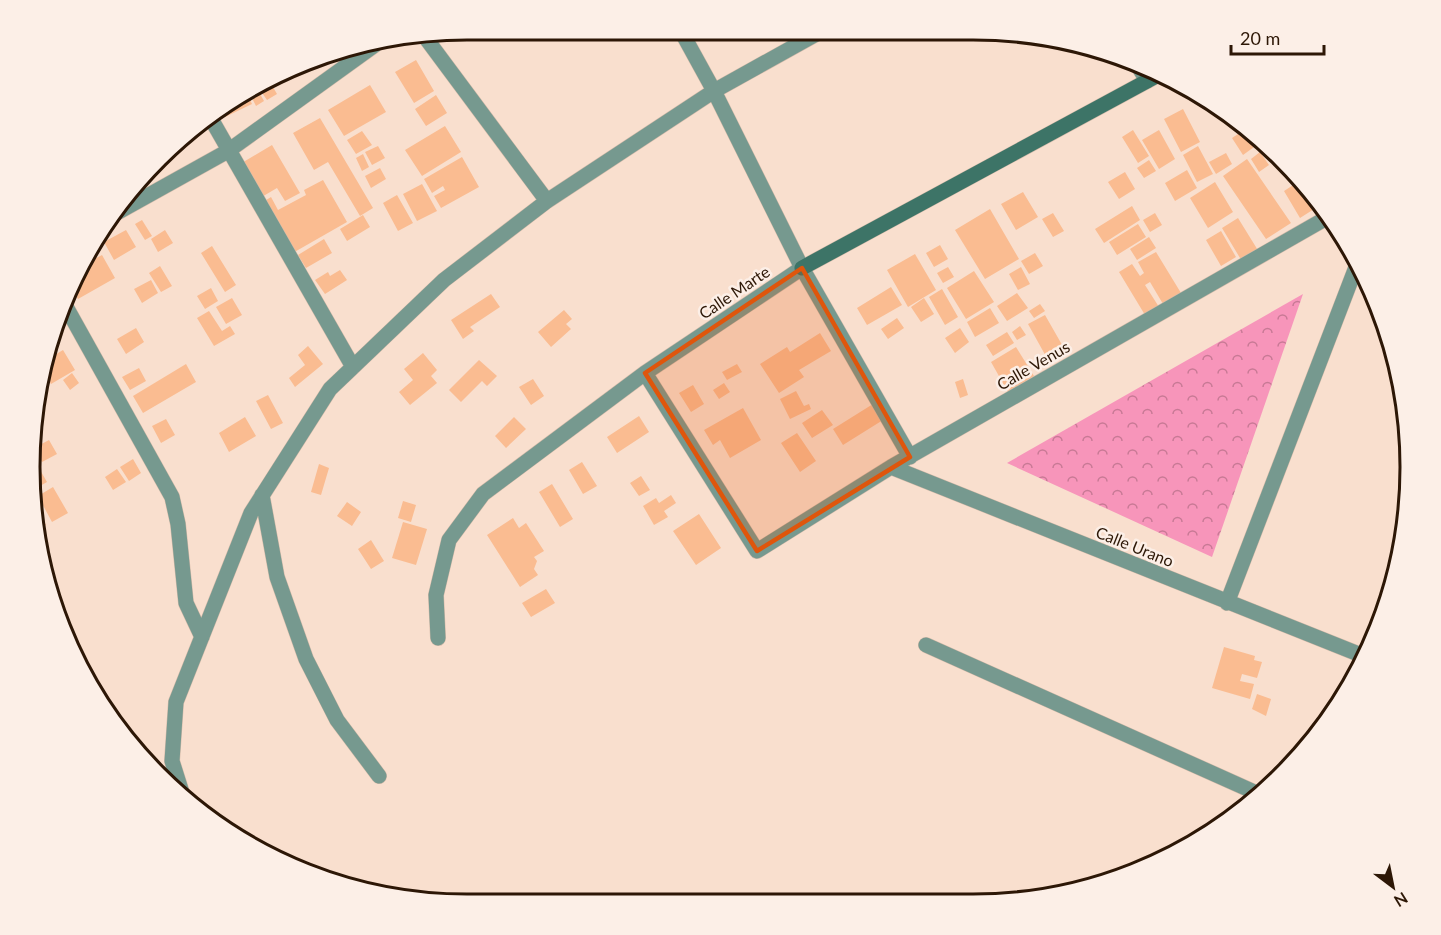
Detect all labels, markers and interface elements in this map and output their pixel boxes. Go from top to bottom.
scale bar [1231,18,1324,56]
text: 20 m [1240,27,1280,49]
street label: Calle Marte [695,261,773,323]
street label: Calle Venus [993,336,1073,393]
street label: Calle Urano [1093,522,1177,570]
north arrow [1363,857,1423,917]
text: N [1391,889,1411,911]

